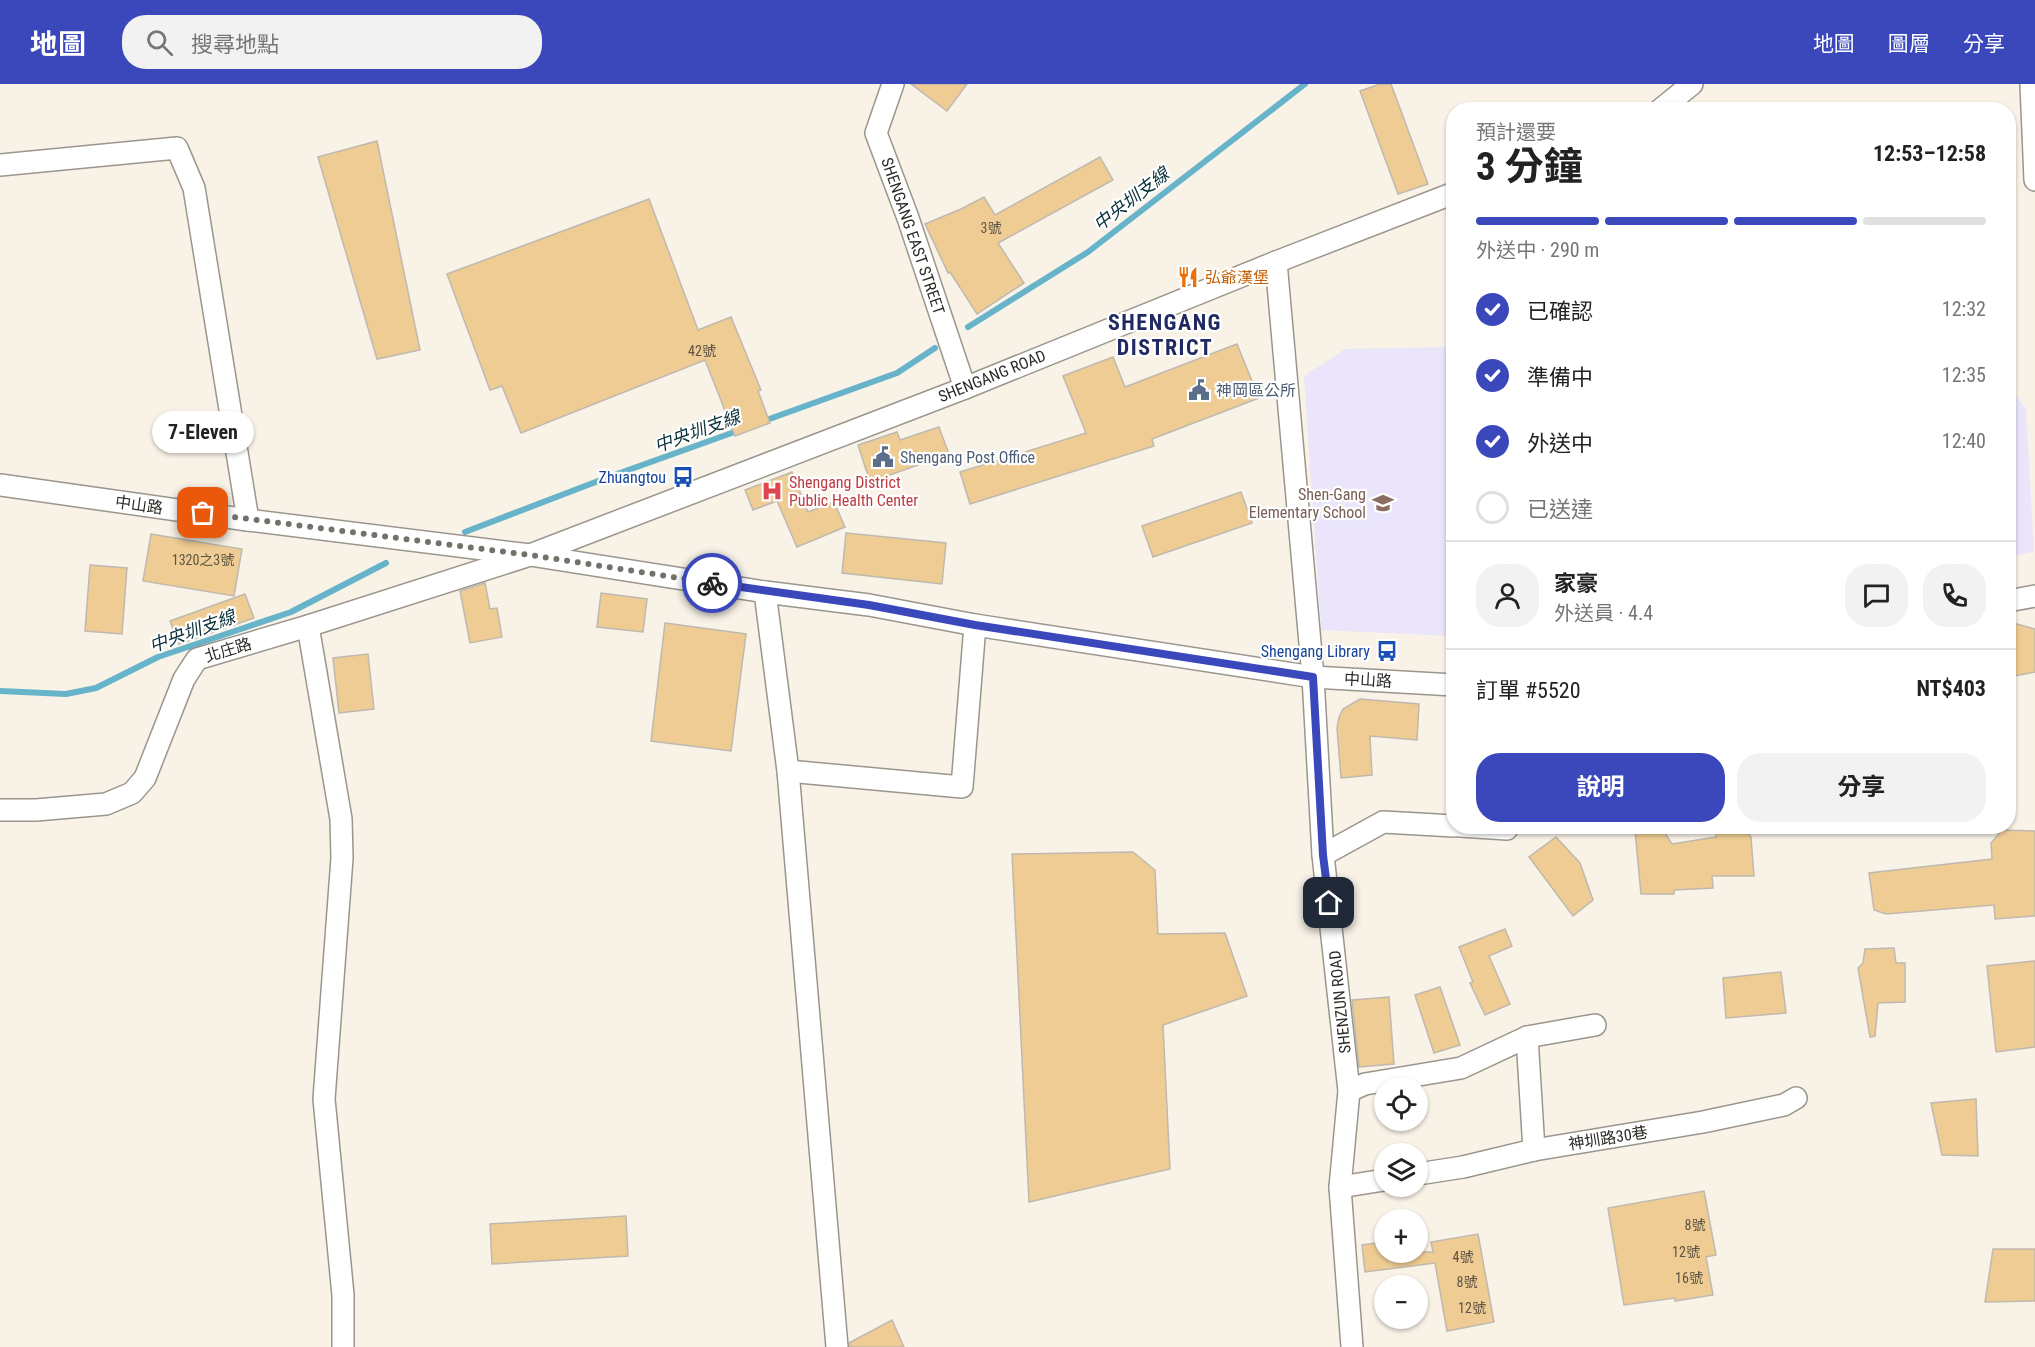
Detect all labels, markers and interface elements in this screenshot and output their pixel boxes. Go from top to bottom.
search box [122,15,542,69]
icon: search [143,26,176,59]
text: 地圖 [30,28,86,61]
text: 搜尋地點 [191,32,279,57]
text: 地圖 [1813,32,1855,56]
text: 圖層 [1888,32,1930,56]
text: 分享 [1963,32,2005,56]
text: 預計還要 [1476,120,1556,144]
text: 12:53–12:58 [1873,141,1986,166]
text: 3 分鐘 [1476,144,1583,190]
street label: SHENGANG EAST STREET [877,155,949,317]
water label: 中央圳支線 [1089,162,1175,235]
house number: 3號 [981,220,1001,236]
text: 外送中 · 290 m [1476,238,1599,262]
restaurant icon: 弘爺漢堡 [1176,265,1200,289]
place label: 弘爺漢堡 [1205,268,1269,287]
icon: check [1476,293,1509,326]
text: 12:32 [1942,297,1986,321]
text: 已確認 [1527,299,1593,324]
district label: SHENGANG DISTRICT [1108,310,1222,360]
house number: 42號 [688,343,716,359]
street label: SHENGANG ROAD [936,346,1048,406]
icon: check [1476,359,1509,392]
text: 12:35 [1942,363,1986,387]
text: 準備中 [1527,365,1593,390]
public building icon: 神岡區公所 [1187,378,1211,402]
place label: 神岡區公所 [1216,381,1296,400]
water label: 中央圳支線 [651,405,745,456]
callout: 7-Eleven [152,411,254,453]
text: 7-Eleven [168,420,238,444]
icon: check [1476,425,1509,458]
text: 12:40 [1942,429,1986,453]
text: 外送中 [1527,431,1593,456]
public building icon: Shengang Post Office [871,445,895,469]
place label: Shengang Post Office [900,448,1035,467]
bus stop icon: Zhuangtou [671,465,695,489]
place label: Zhuangtou [599,468,666,487]
place label: Shengang District Public Health Center [789,473,918,510]
hospital icon: Shengang District Public Health Center [760,479,784,503]
place label: Shen-Gang Elementary School [1249,485,1366,522]
pin [177,487,228,538]
school or university icon: Shen-Gang Elementary School [1371,491,1395,515]
street label: 中山路 [114,492,164,518]
icon: bag [186,496,219,529]
text: 已送達 [1527,497,1593,522]
house number: 1320之3號 [172,552,234,568]
courier [682,553,742,613]
button: person [1476,564,1539,627]
button: chat [1845,564,1908,627]
button: phone [1923,564,1986,627]
icon: bike [696,567,729,600]
text: 家豪 [1554,571,1598,596]
text: 外送員 · 4.4 [1554,601,1653,625]
water label: 中央圳支線 [146,605,240,656]
street label: 北庄路 [202,634,254,666]
bus stop icon: Shengang Library [1375,639,1399,663]
place label: Shengang Library [1261,642,1370,661]
street label: 中山路 [1344,669,1392,691]
text: NT$403 [1916,676,1986,701]
text: 訂單 #5520 [1476,678,1581,703]
button: 說明 [1476,753,1725,822]
button: 分享 [1737,753,1986,822]
pin [1303,877,1354,928]
icon: home [1312,886,1345,919]
street label: SHENZUN ROAD [1325,950,1355,1054]
map controls [1374,1077,1428,1329]
button: locate [1374,1077,1428,1131]
street label: 神圳路30巷 [1567,1122,1649,1154]
button: layers [1374,1143,1428,1197]
button: + [1374,1209,1428,1263]
house number: 8號 [1685,1217,1705,1233]
house number: 12號 [1672,1244,1700,1260]
house number: 4號 [1453,1249,1473,1265]
house number: 16號 [1675,1270,1703,1286]
house number: 8號 [1457,1274,1477,1290]
button: − [1374,1275,1428,1329]
house number: 12號 [1458,1300,1486,1316]

